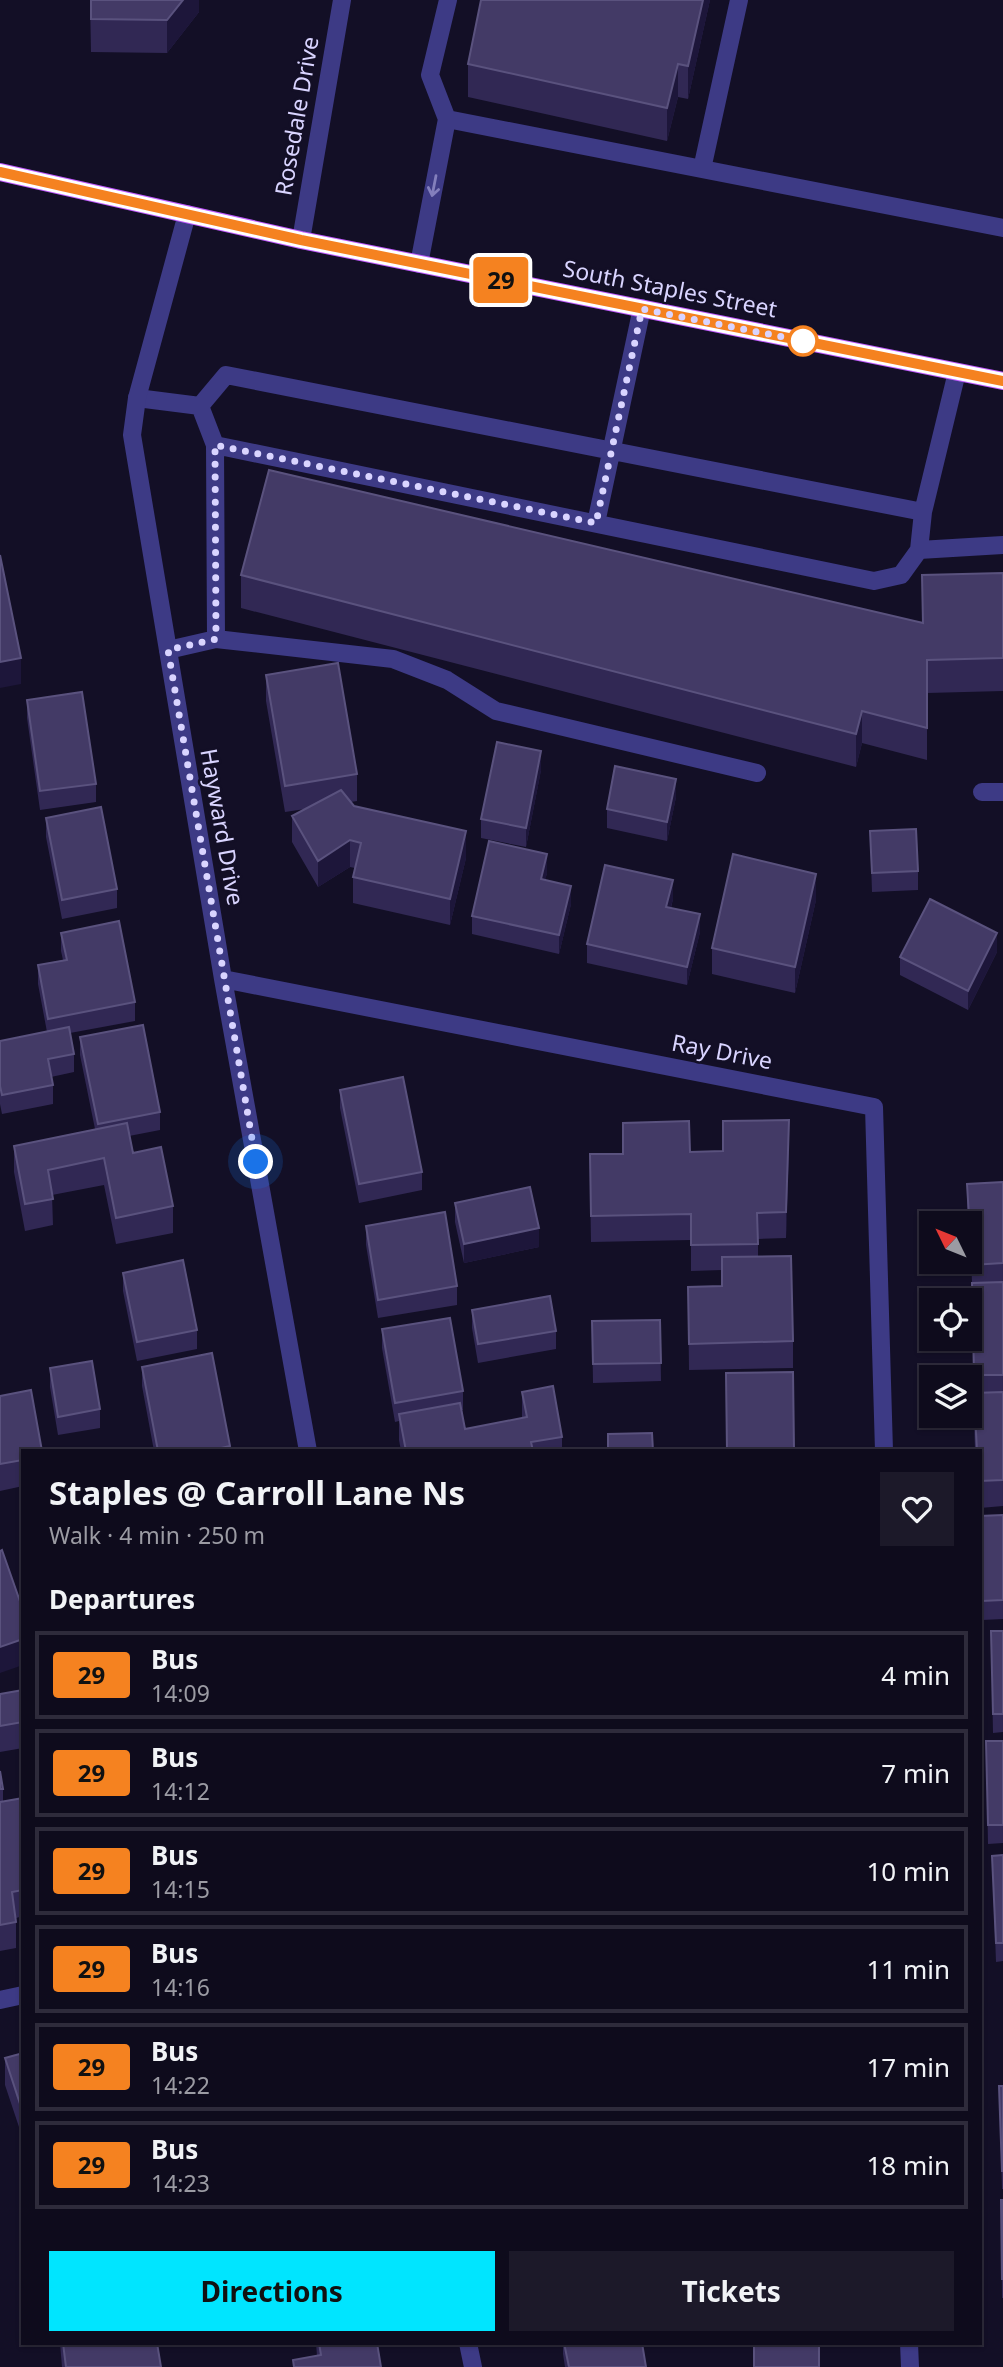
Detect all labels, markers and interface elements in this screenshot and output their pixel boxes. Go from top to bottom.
street label: Rosedale Drive [266,34,326,198]
one-way arrow [427,174,440,197]
street label: South Staples Street [560,252,780,324]
line badge: 29 [470,257,532,303]
text: 29 [487,263,515,296]
unlabelled marker [788,326,818,356]
street label: Hayward Drive [193,746,253,908]
street label: Ray Drive [669,1026,775,1076]
your location [238,1144,273,1179]
north arrow [919,1211,982,1274]
map controls [919,1211,982,1428]
button: locate [919,1288,982,1351]
button: layers [919,1365,982,1428]
text: Staples @ Carroll Lane Ns [49,1470,465,1515]
button: heart [880,1472,954,1546]
text: Walk · 4 min · 250 m [49,1519,265,1551]
text: Departures [49,1581,195,1617]
text: Bus [151,1641,198,1677]
text: 4 min [881,1657,950,1693]
text: 29 [78,1658,105,1691]
text: 14:09 [151,1677,210,1709]
text: Bus [151,1739,198,1775]
text: 7 min [881,1755,950,1791]
text: 29 [78,1756,105,1789]
text: 14:12 [151,1775,210,1807]
text: Bus [151,1837,198,1873]
text: 10 min [866,1853,950,1889]
text: 29 [78,1854,105,1887]
text: 14:15 [151,1873,210,1905]
text: Bus [151,1935,198,1971]
text: 11 min [866,1951,950,1987]
text: 29 [78,1952,105,1985]
text: 14:16 [151,1971,210,2003]
text: Bus [151,2033,198,2069]
text: 17 min [866,2049,950,2085]
text: 29 [78,2050,105,2083]
text: 14:22 [151,2069,210,2101]
text: Bus [151,2131,198,2167]
text: 18 min [866,2147,950,2183]
text: 29 [78,2148,105,2181]
text: 14:23 [151,2167,210,2199]
button: Directions [49,2251,495,2331]
button: Tickets [509,2251,954,2331]

